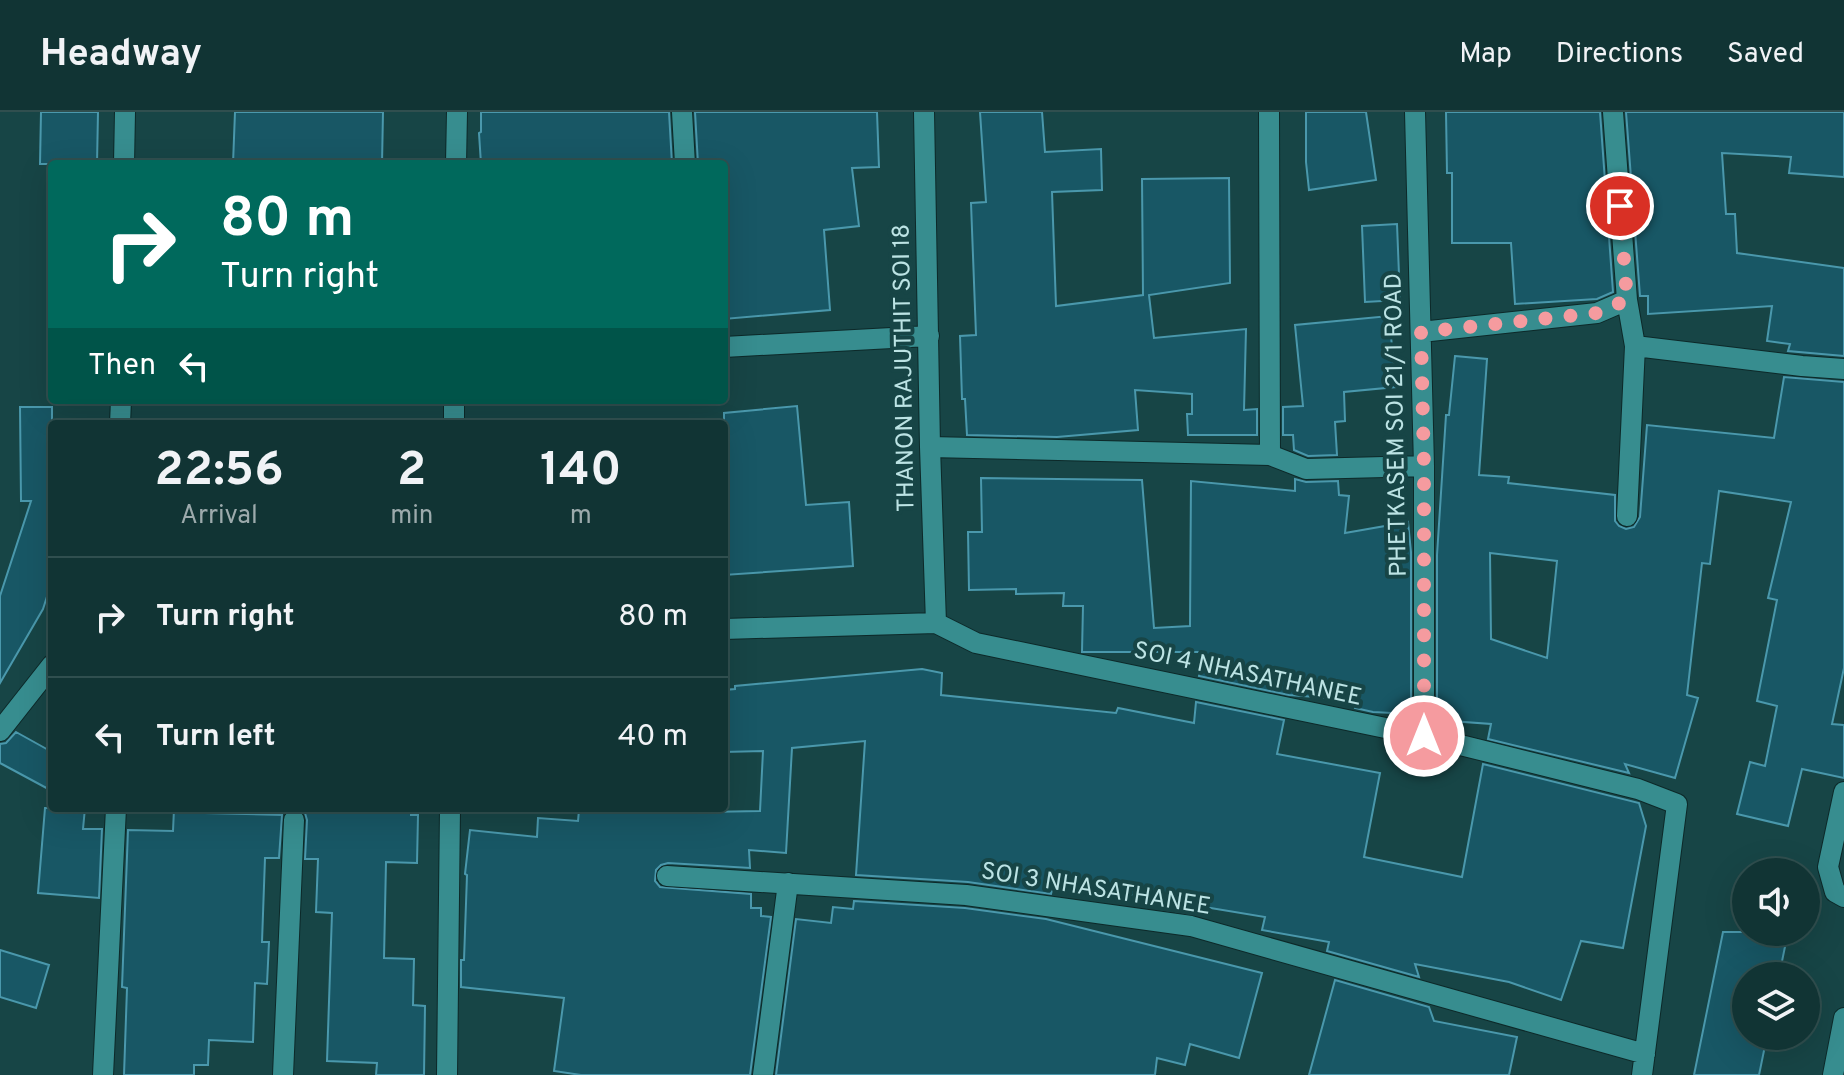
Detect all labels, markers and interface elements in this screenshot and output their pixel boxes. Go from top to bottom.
text: Headway [40,31,202,80]
text: Map [1459,37,1512,73]
text: Directions [1556,37,1683,73]
text: Saved [1727,37,1804,73]
pin [1586,172,1654,240]
icon: arrive [1598,184,1642,228]
text: 80 m [220,186,354,256]
icon: right [88,192,192,296]
street label: THANON RAJUTHIT SOI 18 [887,224,923,512]
text: Turn right [220,255,379,301]
street label: PHETKASEM SOI 21/1 ROAD [1379,273,1415,577]
icon: left [172,344,216,388]
text: Then [88,348,156,385]
text: 22:56 [154,442,284,502]
text: 2 [397,442,426,502]
text: 140 [540,442,622,502]
text: Arrival [180,500,258,533]
text: min [390,500,433,533]
text: m [570,500,592,533]
icon: right [88,595,132,639]
text: Turn right [156,599,294,636]
text: 80 m [618,599,688,636]
street label: SOI 4 NHASATHANEE [1131,636,1364,714]
position arrow [1382,694,1466,778]
icon: left [88,715,132,759]
text: Turn left [156,719,276,756]
text: 40 m [618,719,688,756]
street label: SOI 3 NHASATHANEE [979,857,1213,923]
map controls [1732,858,1820,1050]
button: sound [1732,858,1820,946]
button: layers [1732,962,1820,1050]

